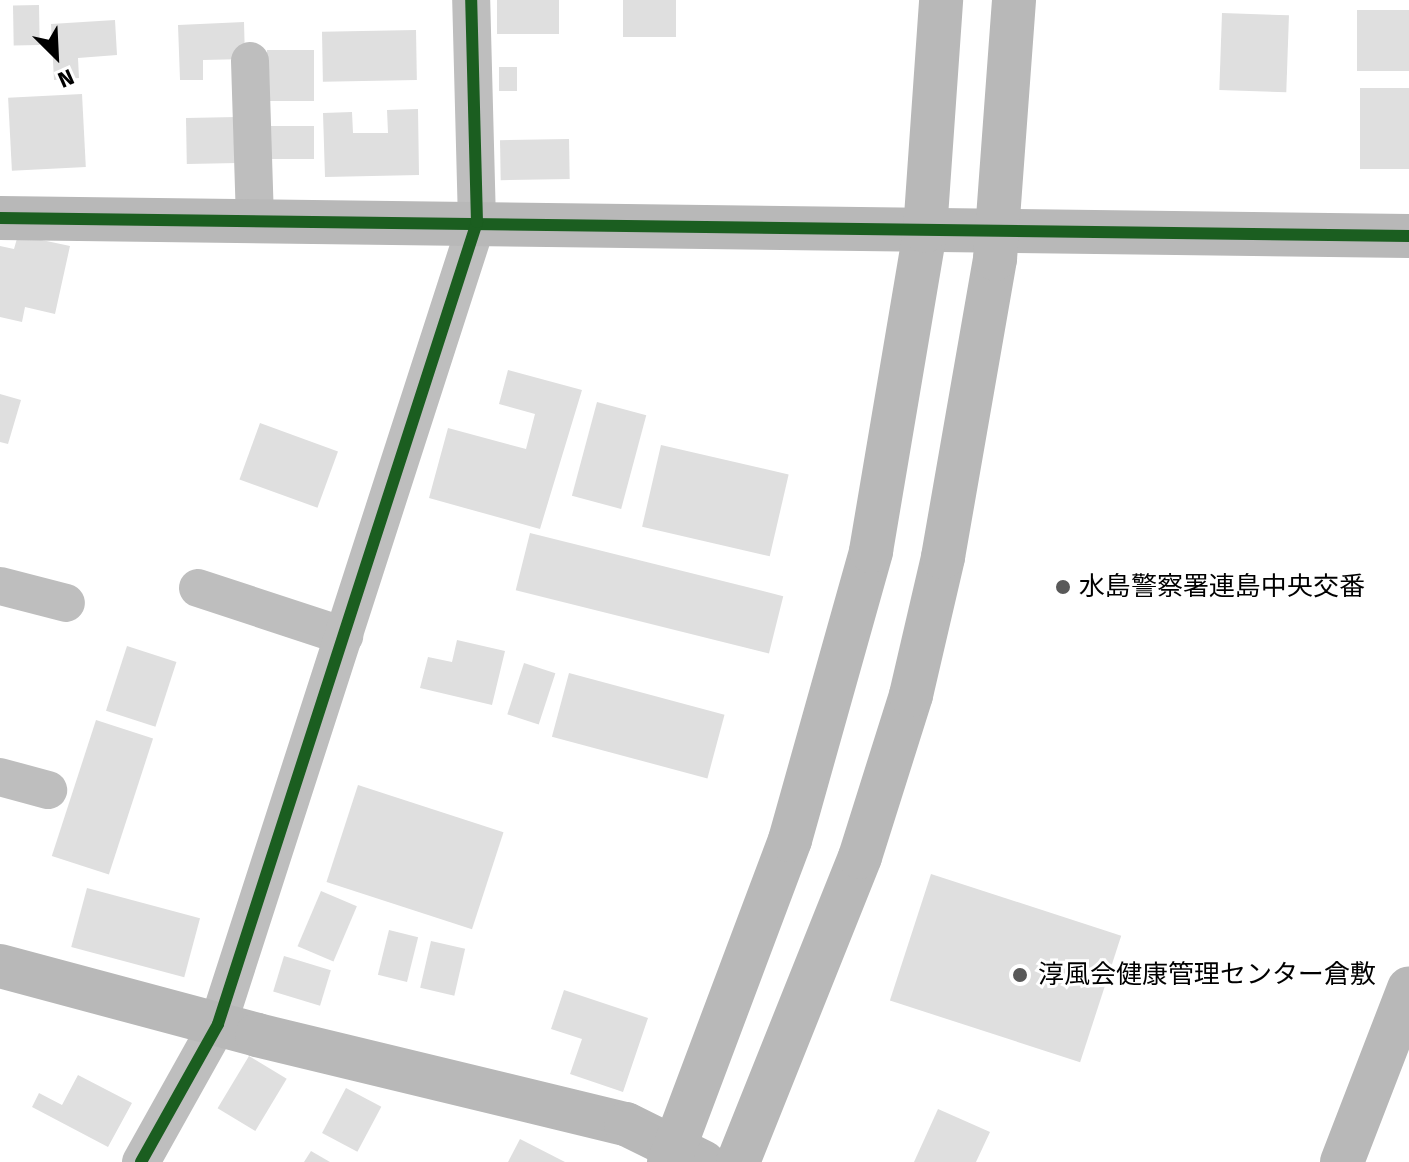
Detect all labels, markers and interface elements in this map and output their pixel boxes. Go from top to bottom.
north arrow [16,16,96,96]
text: N [54,63,78,94]
place label: 水島警察署連島中央交番 [1079,571,1365,603]
marker: 水島警察署連島中央交番 [1054,578,1072,596]
place label: 淳風会健康管理センター倉敷 [1038,959,1376,991]
marker: 淳風会健康管理センター倉敷 [1009,964,1031,986]

